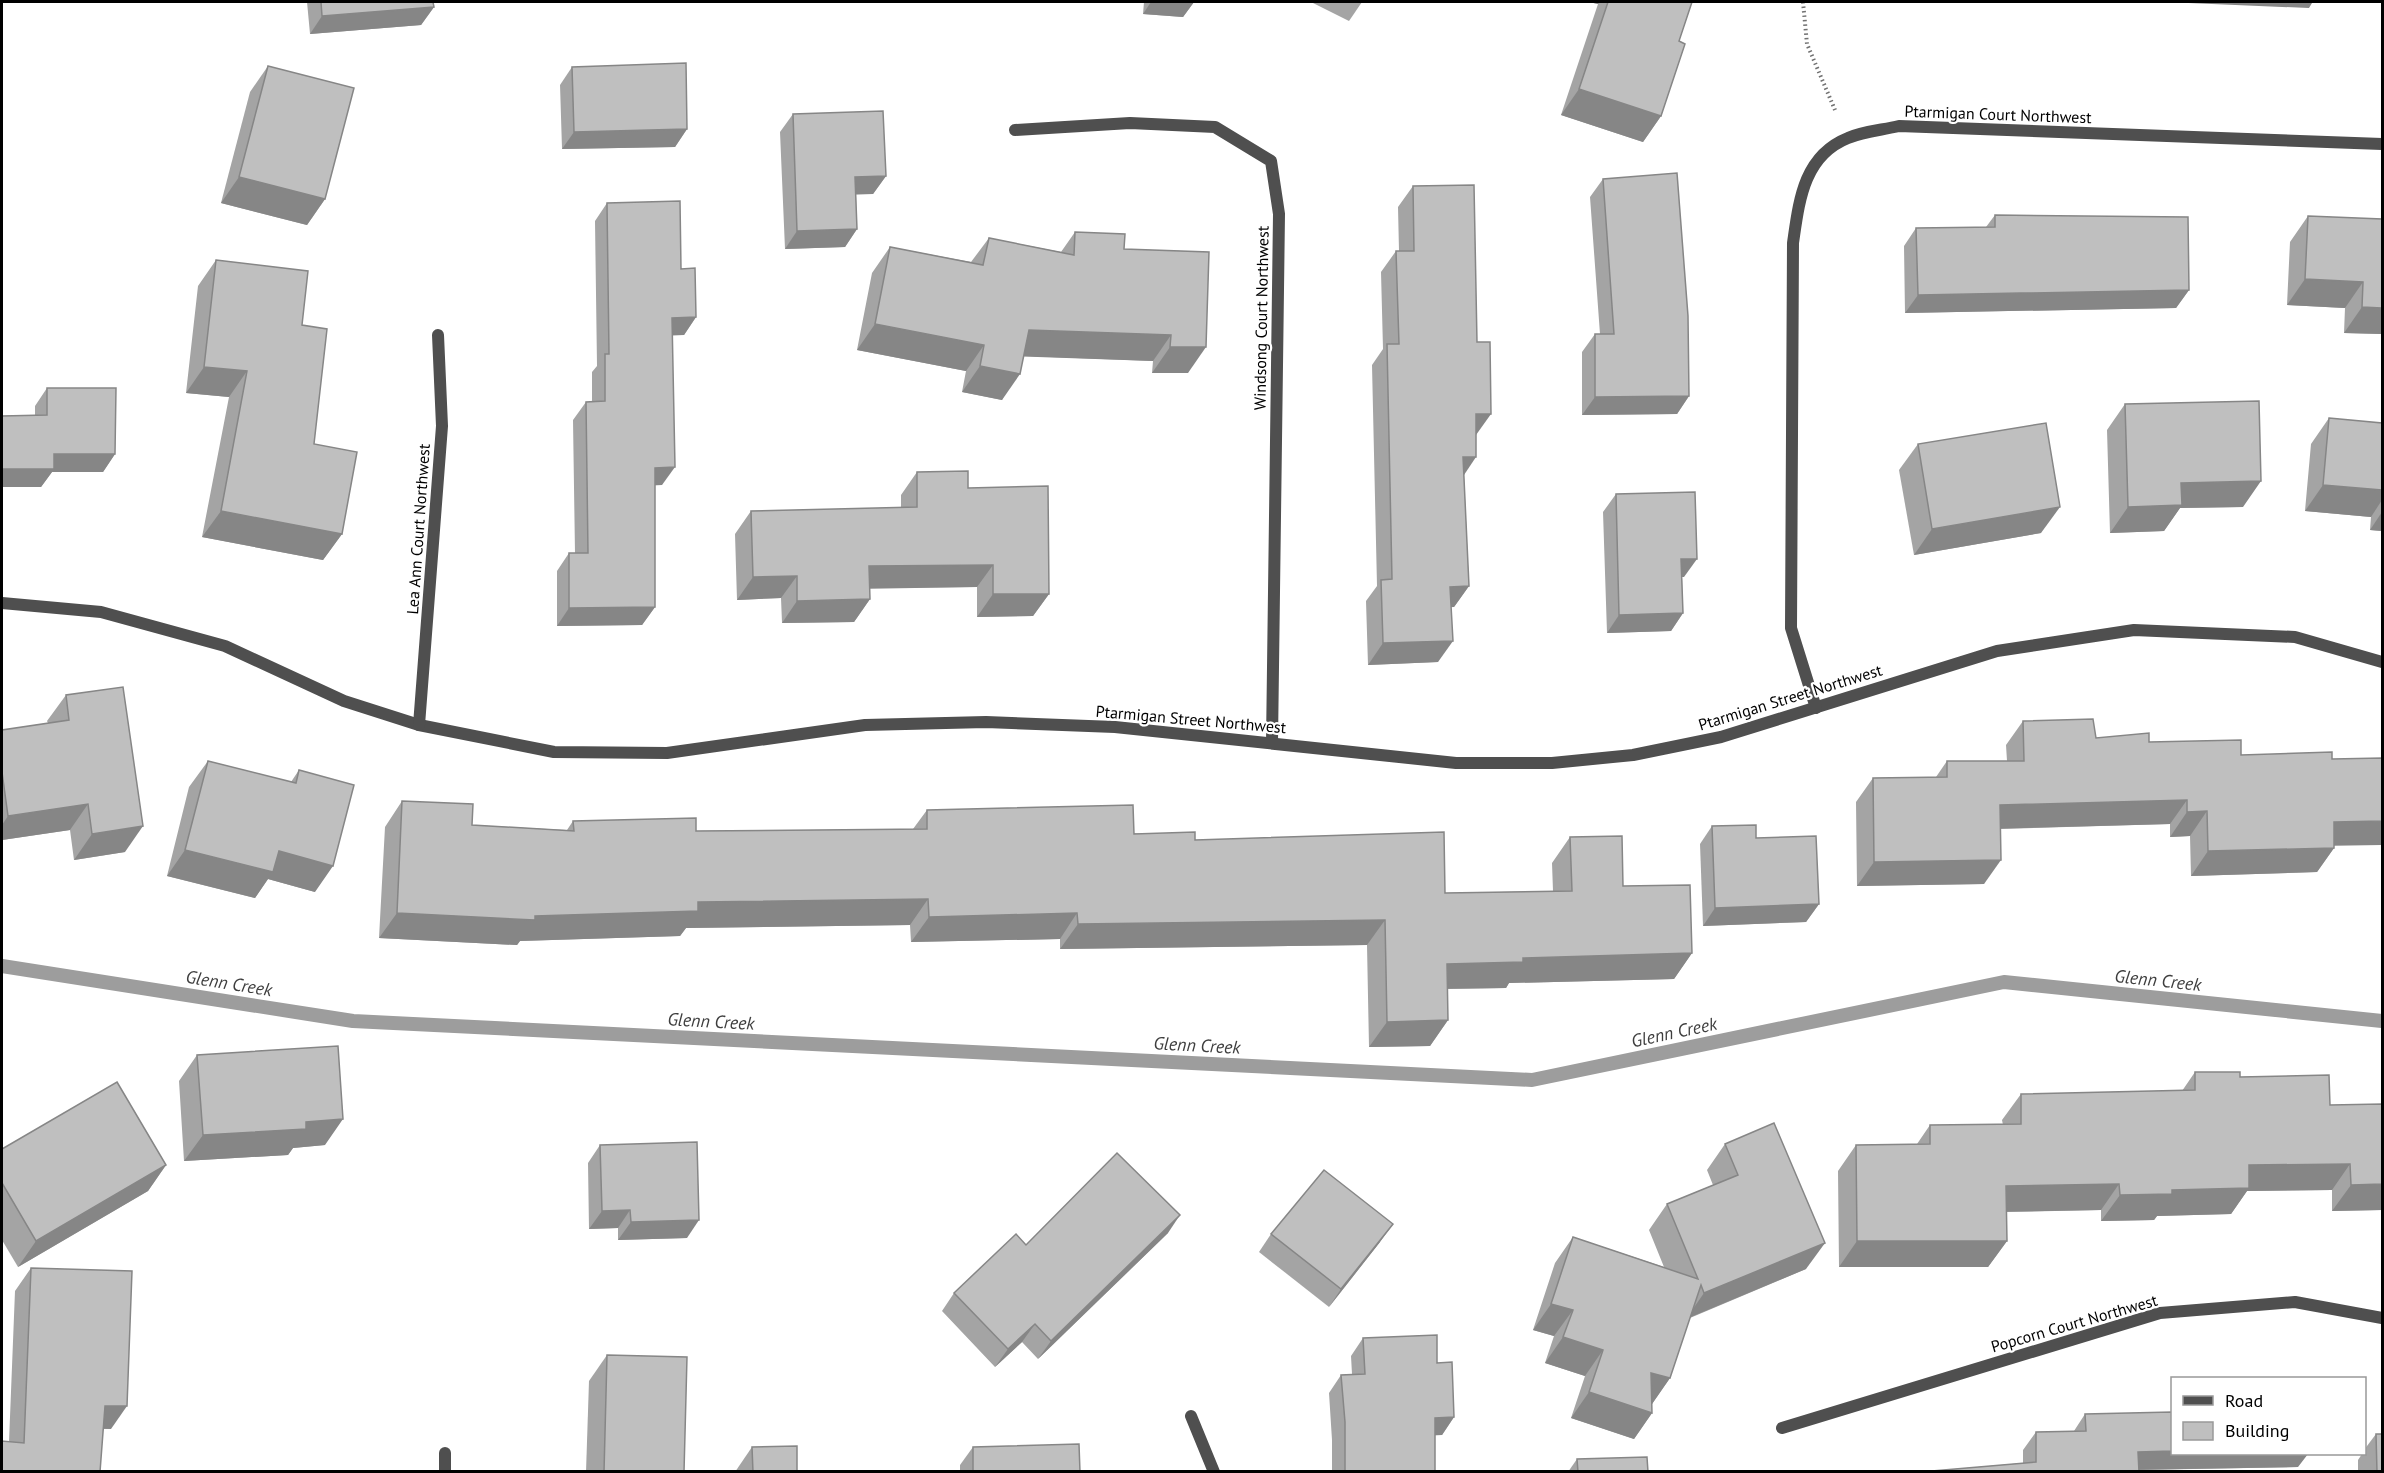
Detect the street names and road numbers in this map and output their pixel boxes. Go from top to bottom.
street label: Ptarmigan Court Northwest [1904,101,2093,127]
street label: Windsong Court Northwest [1249,225,1273,410]
street label: Lea Ann Court Northwest [402,442,434,615]
street label: Ptarmigan Street Northwest [1696,659,1885,734]
street label: Ptarmigan Street Northwest [1095,701,1288,737]
street label: Popcorn Court Northwest [1988,1289,2160,1356]

